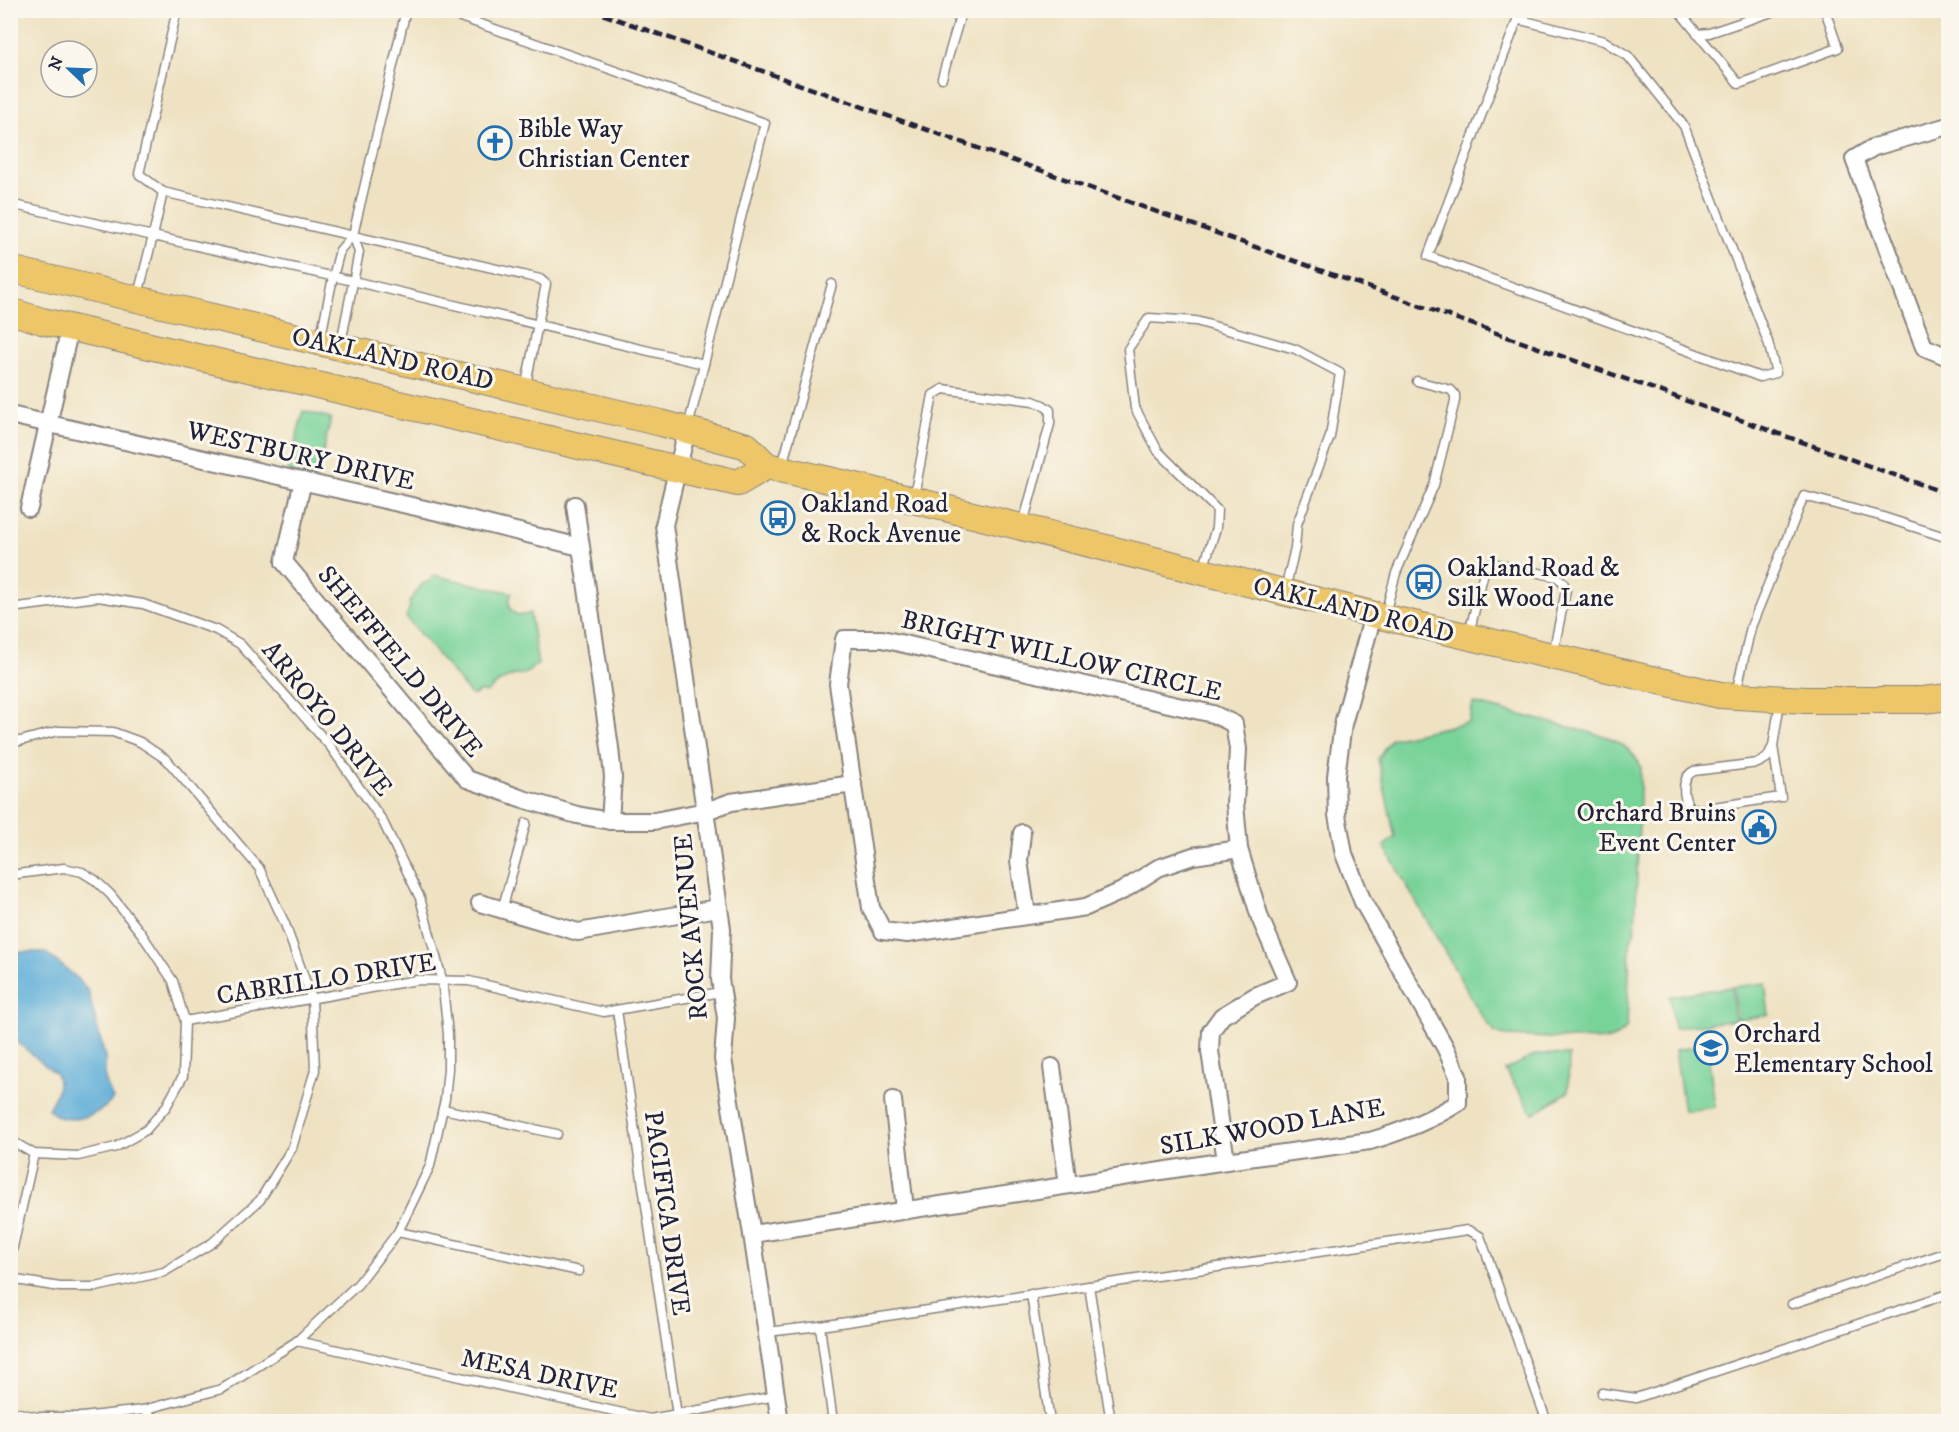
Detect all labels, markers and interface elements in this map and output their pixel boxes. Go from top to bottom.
north arrow [39,39,99,99]
text: N [44,54,68,73]
place label: Bible Way Christian Center [518,113,690,176]
church icon: Bible Way Christian Center [477,125,513,161]
street label: OAKLAND ROAD [288,320,497,399]
street label: WESTBURY DRIVE [183,414,418,499]
place label: Oakland Road & Rock Avenue [801,488,961,551]
bus stop icon: Oakland Road & Rock Avenue [760,500,796,536]
place label: Oakland Road & Silk Wood Lane [1447,552,1620,615]
street label: SHEFFIELD DRIVE [310,559,490,765]
bus stop icon: Oakland Road & Silk Wood Lane [1406,564,1442,600]
street label: OAKLAND ROAD [1250,569,1458,651]
street label: BRIGHT WILLOW CIRCLE [898,603,1225,709]
street label: ARROYO DRIVE [254,635,400,803]
place label: Orchard Bruins Event Center [1576,797,1736,860]
public building icon: Orchard Bruins Event Center [1741,809,1777,845]
street label: ROCK AVENUE [667,832,716,1022]
street label: CABRILLO DRIVE [214,946,438,1013]
place label: Orchard Elementary School [1734,1018,1933,1081]
school or university icon: Orchard Elementary School [1693,1030,1729,1066]
street label: SILK WOOD LANE [1157,1091,1387,1163]
street label: PACIFICA DRIVE [636,1109,697,1318]
street label: MESA DRIVE [458,1342,621,1407]

